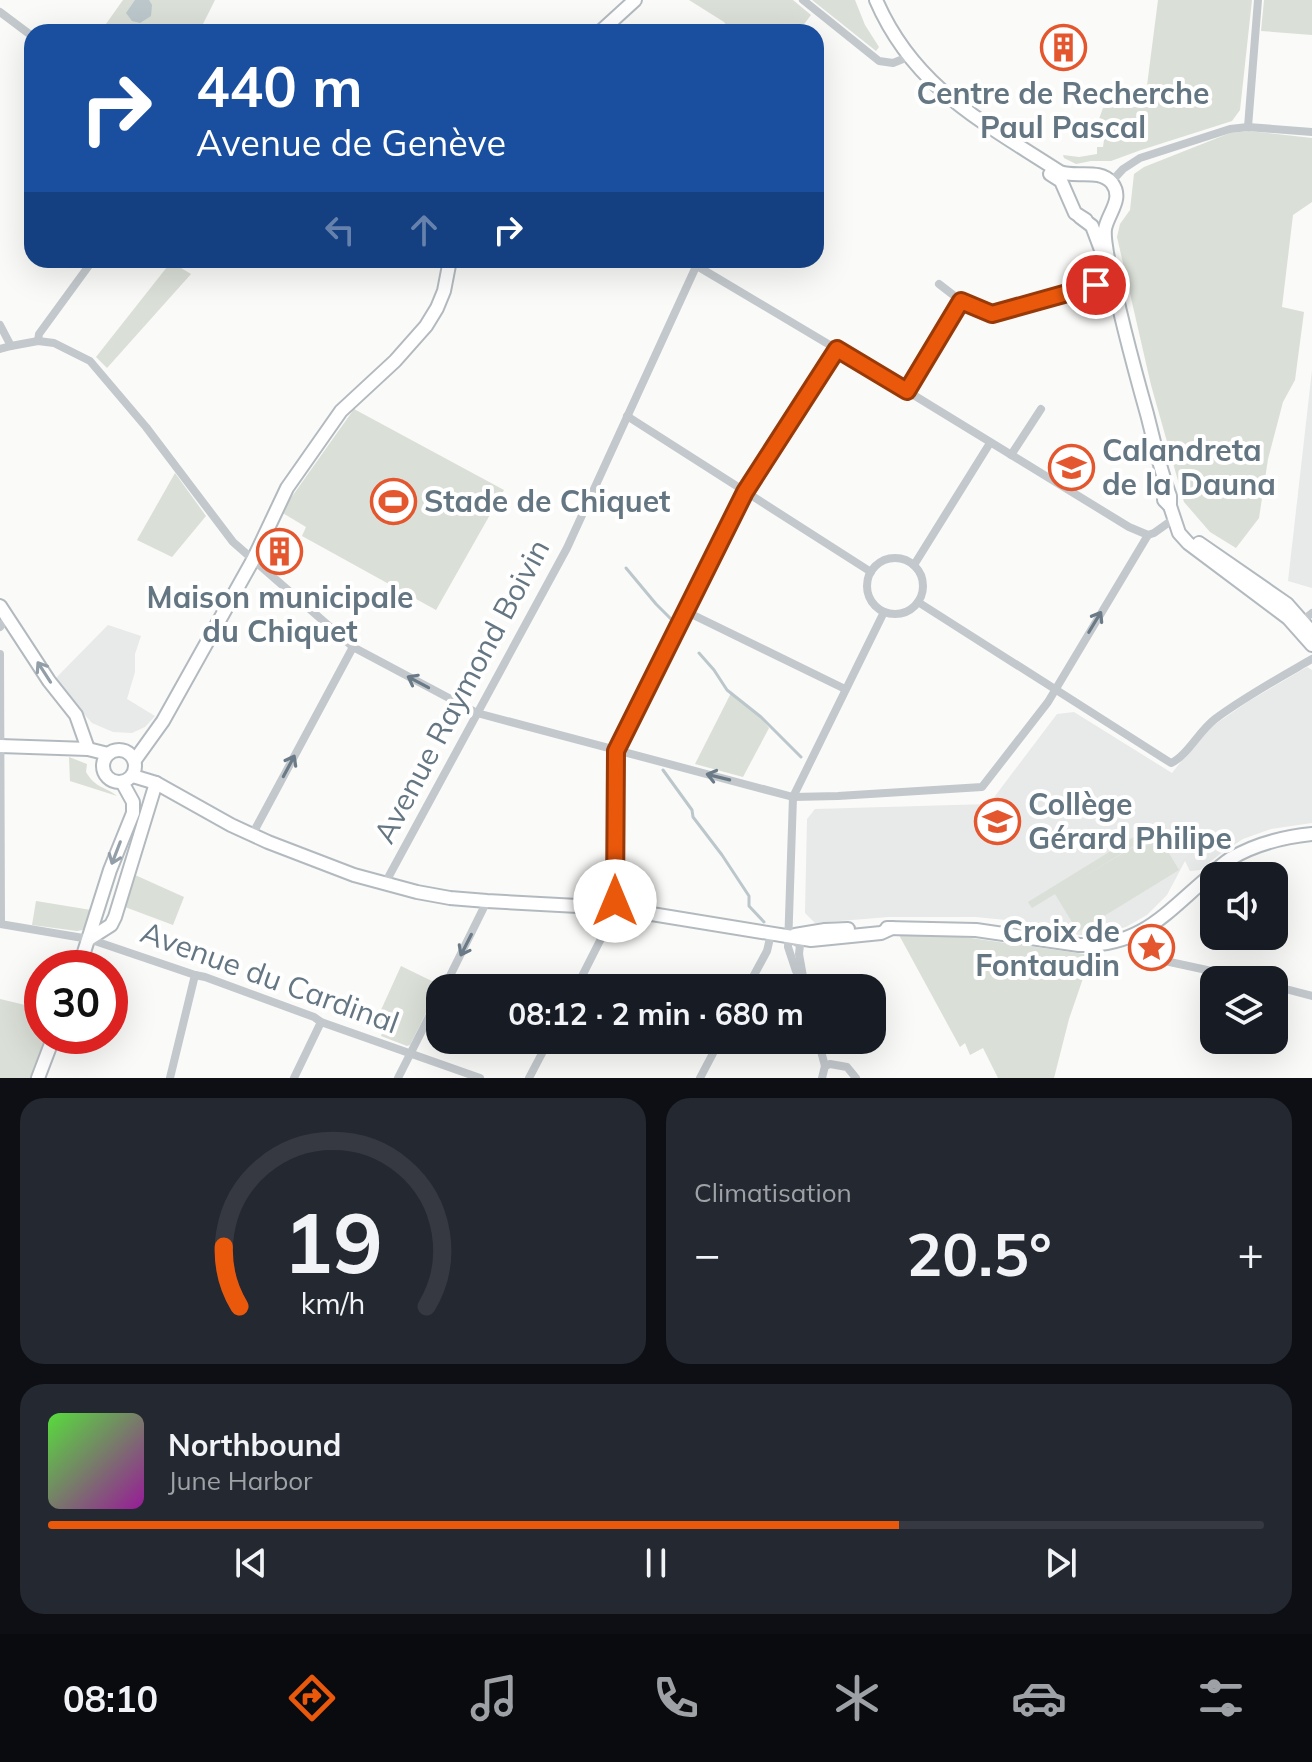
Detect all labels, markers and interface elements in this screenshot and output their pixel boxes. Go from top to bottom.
building icon: Centre de Recherche Paul Pascal [1039,23,1087,71]
text: 440 m [196,51,363,121]
icon: right [64,56,168,160]
place label: Centre de Recherche Paul Pascal [917,74,1209,146]
text: Avenue de Genève [196,120,506,165]
icon: left [318,208,362,252]
icon: ahead [402,208,446,252]
icon: right [486,208,530,252]
pin [1062,251,1130,319]
icon: arrive [1074,263,1118,307]
place label: Calandreta de la Dauna [1102,431,1276,503]
school or university icon: Calandreta de la Dauna [1047,443,1095,491]
sports icon: Stade de Chiquet [369,477,417,525]
place label: Stade de Chiquet [424,482,670,520]
building icon: Maison municipale du Chiquet [256,527,304,575]
street label: Avenue Raymond Boivin [365,532,557,850]
place label: Maison municipale du Chiquet [147,578,413,650]
one-way arrow [1087,611,1103,634]
one-way arrow [35,662,52,684]
one-way arrow [407,673,430,689]
one-way arrow [282,755,297,779]
one-way arrow [705,769,731,784]
place label: Collège Gérard Philipe [1028,785,1232,857]
school or university icon: Collège Gérard Philipe [973,797,1021,845]
one-way arrow [108,841,122,865]
position arrow [573,859,657,943]
map controls [1200,862,1288,1054]
button: sound [1200,862,1288,950]
place label: Croix de Fontaudin [975,912,1120,984]
street label: Avenue du Cardinal [136,913,404,1041]
place icon: Croix de Fontaudin [1127,924,1175,972]
one-way arrow [457,932,473,956]
speed limit sign: 30 [24,950,128,1054]
button: layers [1200,966,1288,1054]
text: 08:12 · 2 min · 680 m [508,995,804,1033]
text: Climatisation [694,1176,852,1209]
text: 19 [283,1189,383,1294]
text: 20.5° [906,1216,1052,1291]
text: − [694,1226,720,1281]
text: + [1238,1226,1264,1281]
text: km/h [301,1285,365,1321]
text: Northbound [168,1426,341,1464]
text: June Harbor [168,1464,313,1497]
icon: previous [229,1541,273,1585]
icon: pause [634,1541,678,1585]
icon: next [1039,1541,1083,1585]
icon: directions [284,1670,340,1726]
icon: music [466,1670,522,1726]
icon: phone [648,1670,704,1726]
icon: climate [829,1670,885,1726]
icon: car [1011,1670,1067,1726]
icon: filters [1193,1670,1249,1726]
text: 08:10 [63,1676,158,1721]

